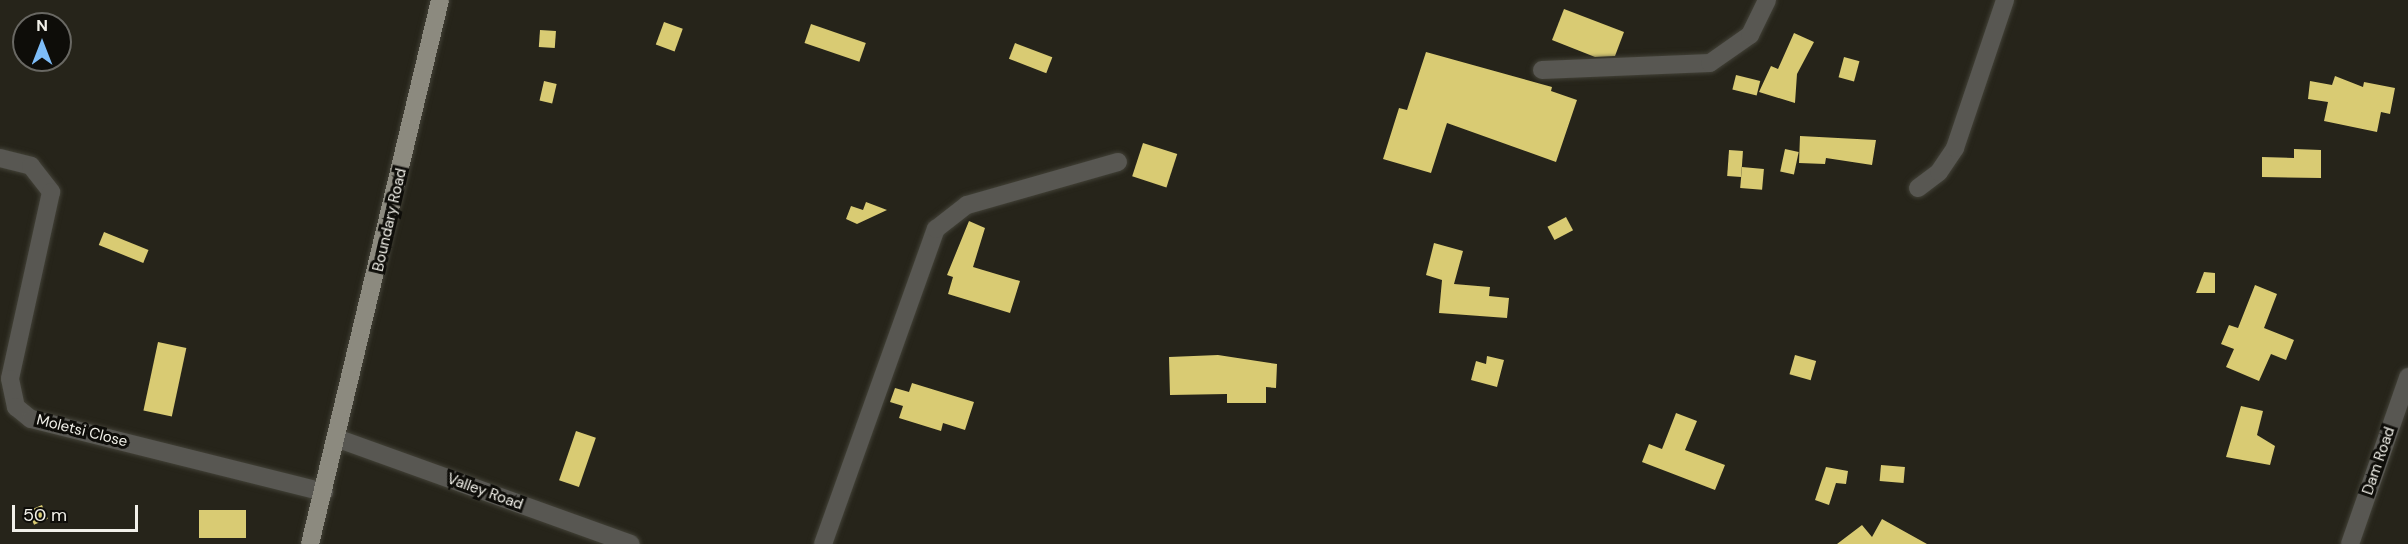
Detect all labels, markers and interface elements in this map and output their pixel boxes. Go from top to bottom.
north arrow [12,12,72,72]
text: N [36,15,48,36]
street label: Boundary Road [369,167,411,273]
street label: Moletsi Close [35,411,129,451]
street label: Dam Road [2359,425,2399,497]
street label: Valley Road [445,470,525,514]
scale bar [15,493,141,531]
text: 50 m [23,503,67,527]

